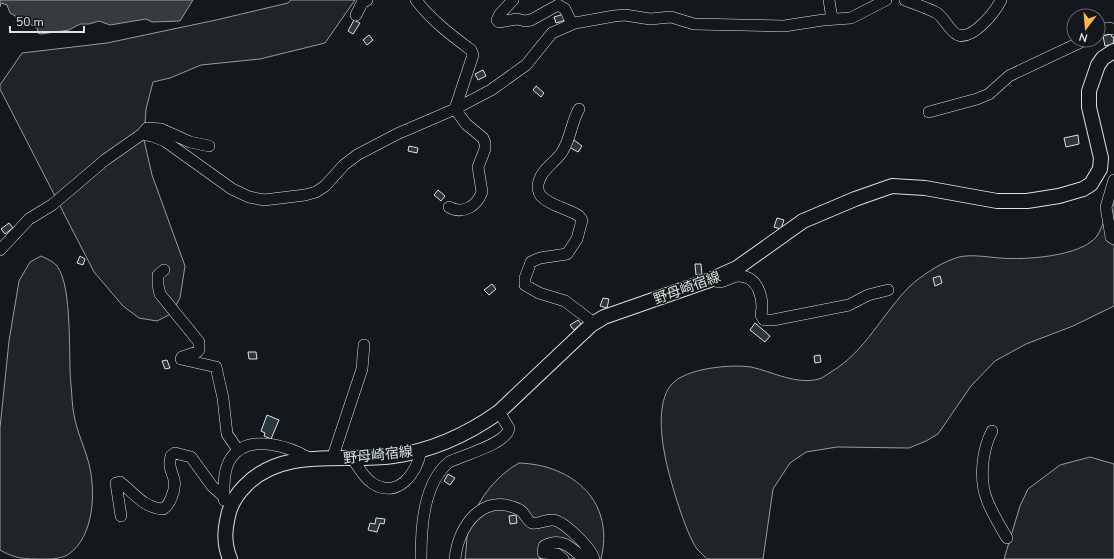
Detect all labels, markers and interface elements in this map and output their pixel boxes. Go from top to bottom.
scale bar [10,8,84,34]
north arrow [1066,8,1106,48]
text: 50 m [16,14,44,30]
text: N [1077,29,1089,45]
street label: 野母崎宿線 [651,267,723,309]
street label: 野母崎宿線 [342,442,414,468]

